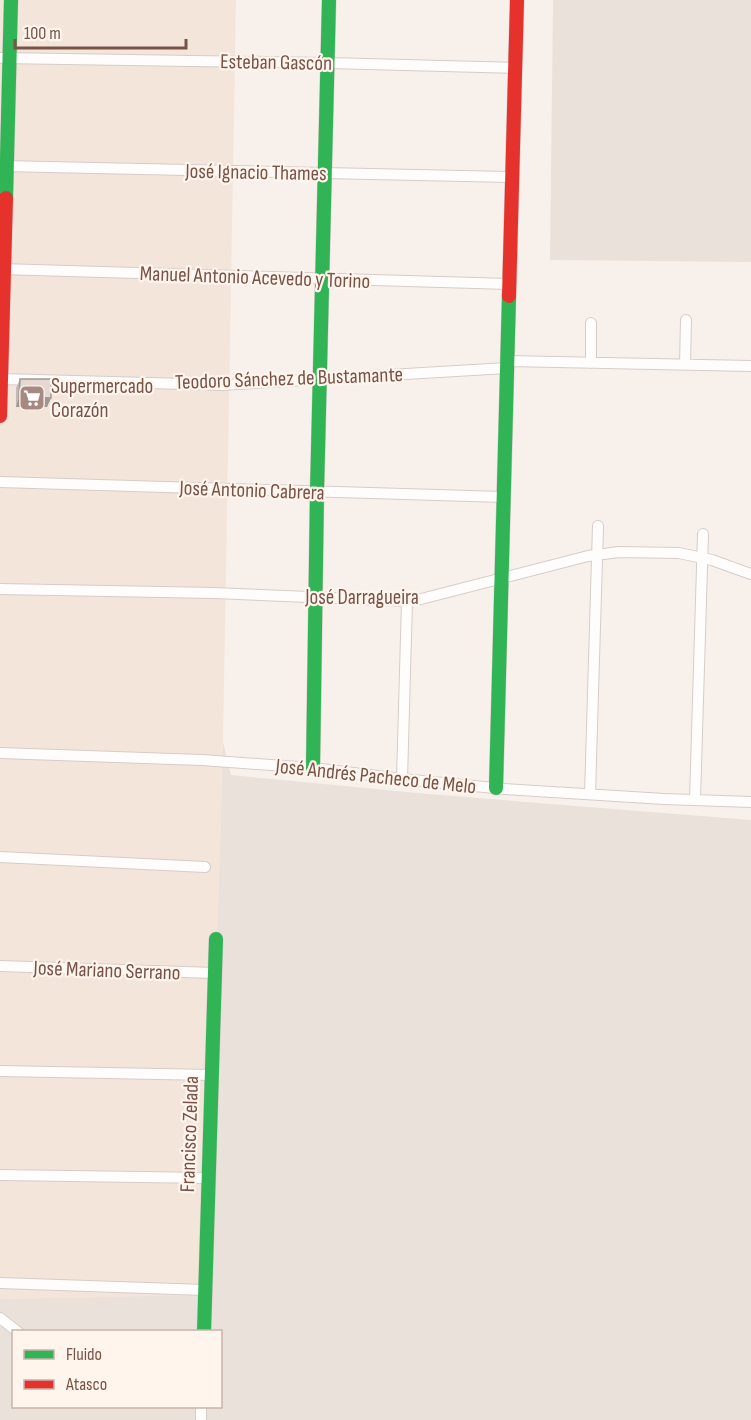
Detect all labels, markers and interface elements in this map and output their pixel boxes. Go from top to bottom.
scale bar [15,12,186,50]
text: 100 m [24,23,61,44]
street label: Esteban Gascón [220,49,332,76]
street label: José Ignacio Thames [184,159,327,186]
street label: Manuel Antonio Acevedo y Torino [139,261,371,294]
street label: Teodoro Sánchez de Bustamante [175,362,404,395]
place label: Supermercado Corazón [51,374,153,423]
supermarket icon: Supermercado Corazón [17,383,47,413]
street label: José Antonio Cabrera [178,475,325,506]
street label: José Darragueira [304,585,419,610]
street label: José Andrés Pacheco de Melo [273,753,477,799]
street label: José Mariano Serrano [32,955,181,986]
street label: Francisco Zelada [175,1075,204,1193]
legend [12,1330,222,1408]
text: Fluido [66,1344,102,1365]
text: Atasco [65,1374,107,1395]

